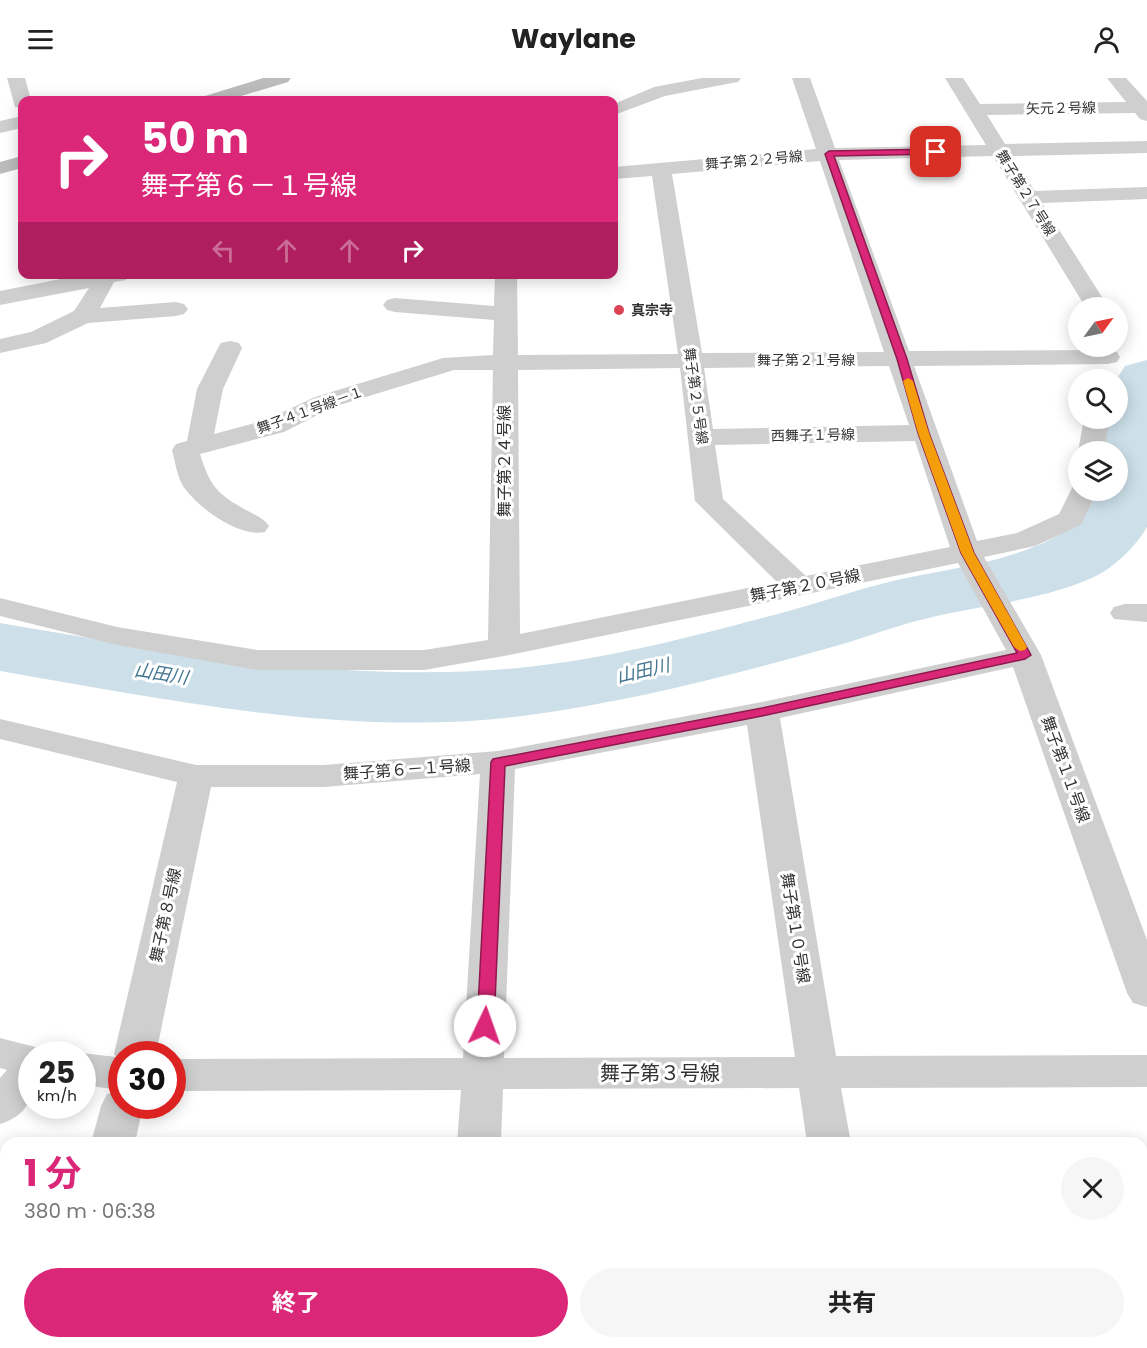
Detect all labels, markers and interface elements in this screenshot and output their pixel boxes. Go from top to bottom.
text: Waylane [511,20,636,57]
icon: menu [24,23,57,56]
icon: person [1090,23,1123,56]
street label: 矢元２号線 [1026,97,1096,119]
text: 50 m [141,109,249,168]
icon: right [42,120,120,198]
pin [910,126,961,177]
icon: arrive [919,135,952,168]
street label: 舞子第２２号線 [704,146,804,174]
street label: 舞子第２７号線 [992,146,1060,240]
text: 舞子第６－１号線 [141,167,357,204]
icon: left [207,234,240,267]
icon: ahead [270,234,303,267]
icon: ahead [333,234,366,267]
icon: right [396,234,429,267]
north arrow [1068,297,1128,357]
map controls [1068,297,1128,501]
place label: 真宗寺 [631,300,673,320]
marker: 真宗寺 [612,303,626,317]
street label: 舞子第２５号線 [679,346,713,446]
street label: 舞子第２１号線 [757,350,855,370]
button: search [1068,369,1128,429]
street label: 舞子４１号線－１ [254,381,366,439]
street label: 舞子第２４号線 [493,405,516,517]
street label: 西舞子１号線 [771,424,855,446]
button: layers [1068,441,1128,501]
street label: 舞子第２０号線 [748,564,862,607]
water label: 山田川 [614,652,674,689]
water label: 山田川 [132,657,192,690]
street label: 舞子第１１号線 [1036,713,1095,826]
street label: 舞子第６－１号線 [342,754,472,785]
street label: 舞子第８号線 [144,866,187,964]
street label: 舞子第１０号線 [775,871,816,985]
position arrow [453,994,517,1058]
speed limit sign: 30 [108,1041,186,1119]
text: 25 [39,1051,75,1094]
street label: 舞子第３号線 [600,1059,720,1087]
text: km/h [37,1085,77,1106]
text: 1 分 [24,1148,81,1199]
button: close [1061,1157,1124,1220]
text: 380 m · 06:38 [24,1197,156,1225]
button: 終了 [24,1268,568,1337]
button: 共有 [580,1268,1124,1337]

